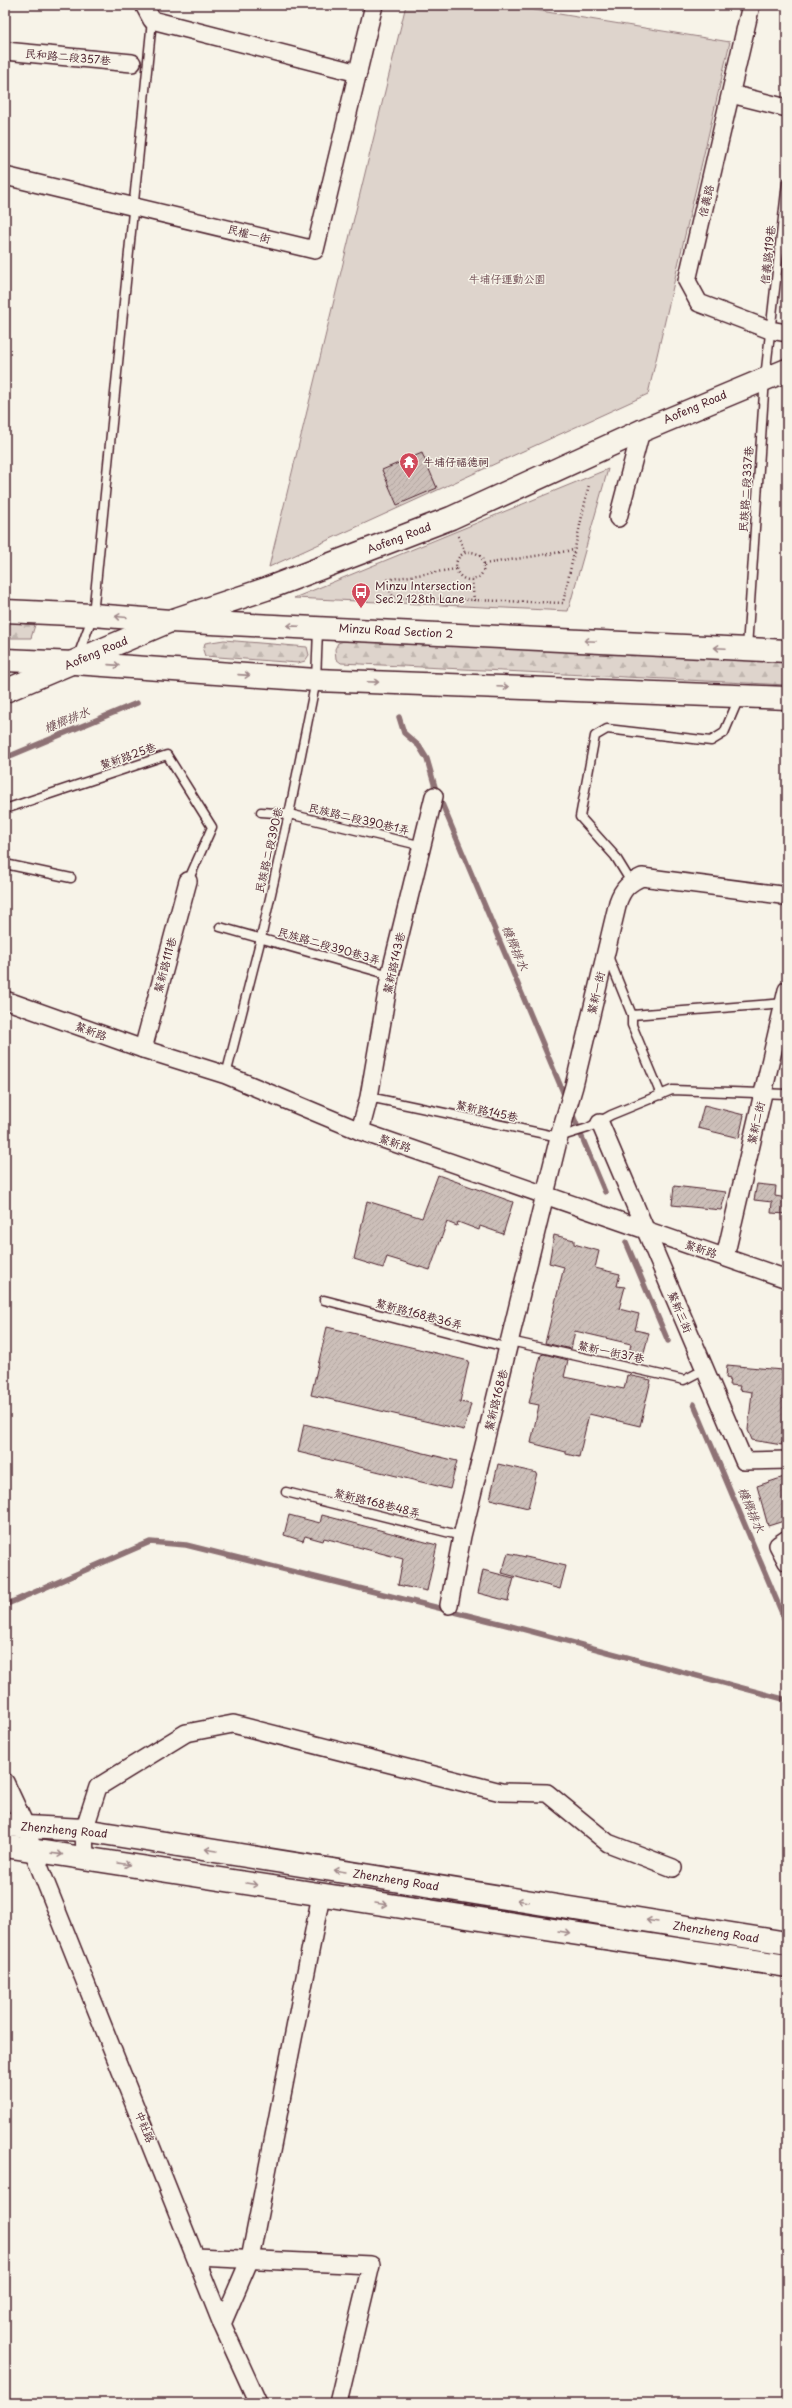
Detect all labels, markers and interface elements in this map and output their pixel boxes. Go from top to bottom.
street label: 民和路二段357巷 [24,44,112,69]
street label: 信義路 [694,183,718,219]
street label: 民權一街 [226,220,273,247]
street label: 信義路119巷 [756,224,779,286]
park label: 牛埔仔運動公園 [469,270,546,287]
street label: Aofeng Road [660,386,729,428]
street label: 民族路二段337巷 [734,445,757,533]
temple icon: 牛埔仔福德祠 [398,451,420,479]
place label: 牛埔仔福德祠 [423,453,489,470]
street label: Aofeng Road [364,517,433,558]
place label: Minzu Intersection Sec.2 128th Lane [375,577,472,607]
bus stop icon: Minzu Intersection Sec.2 128th Lane [350,581,372,609]
one-way arrow [115,613,128,621]
street label: Minzu Road Section 2 [338,619,454,642]
one-way arrow [287,622,300,629]
street label: Aofeng Road [61,632,130,674]
one-way arrow [584,637,597,644]
one-way arrow [714,644,727,651]
one-way arrow [107,662,120,669]
one-way arrow [237,671,250,678]
one-way arrow [366,678,379,686]
one-way arrow [496,683,509,690]
water label: 槺榔排水 [41,701,93,736]
street label: 鰲新路25巷 [97,738,158,773]
street label: 民族路二段390巷1弄 [307,799,411,838]
street label: 民族路二段390巷 [250,805,287,894]
water label: 槺榔排水 [498,922,534,974]
street label: 民族路二段390巷3弄 [276,923,382,968]
street label: 鰲新路143巷 [378,930,409,996]
street label: 鰲新路111巷 [149,935,180,995]
street label: 鰲新一街 [582,969,609,1016]
street label: 鰲新路 [73,1017,110,1044]
street label: 鰲新路145巷 [455,1096,520,1125]
street label: 鰲新二街 [742,1099,769,1146]
street label: 鰲新路 [377,1129,414,1156]
street label: 鰲新路 [683,1235,720,1262]
street label: 鰲新三街 [664,1288,697,1336]
street label: 鰲新路168巷36弄 [374,1294,464,1333]
street label: 鰲新一街37巷 [576,1336,646,1367]
street label: 鰲新路168巷 [480,1367,511,1433]
street label: 鰲新路168巷48弄 [332,1484,422,1521]
water label: 槺榔排水 [734,1484,770,1536]
street label: Zhenzheng Road [20,1817,108,1842]
one-way arrow [205,1846,218,1854]
one-way arrow [51,1850,64,1858]
one-way arrow [117,1860,130,1868]
street label: Zhenzheng Road [352,1864,440,1895]
one-way arrow [334,1867,347,1875]
one-way arrow [245,1880,258,1888]
one-way arrow [517,1896,530,1904]
one-way arrow [374,1900,387,1908]
street label: Zhenzheng Road [672,1916,760,1947]
one-way arrow [646,1917,659,1925]
one-way arrow [558,1929,571,1937]
street label: 中社路 [131,2108,160,2145]

